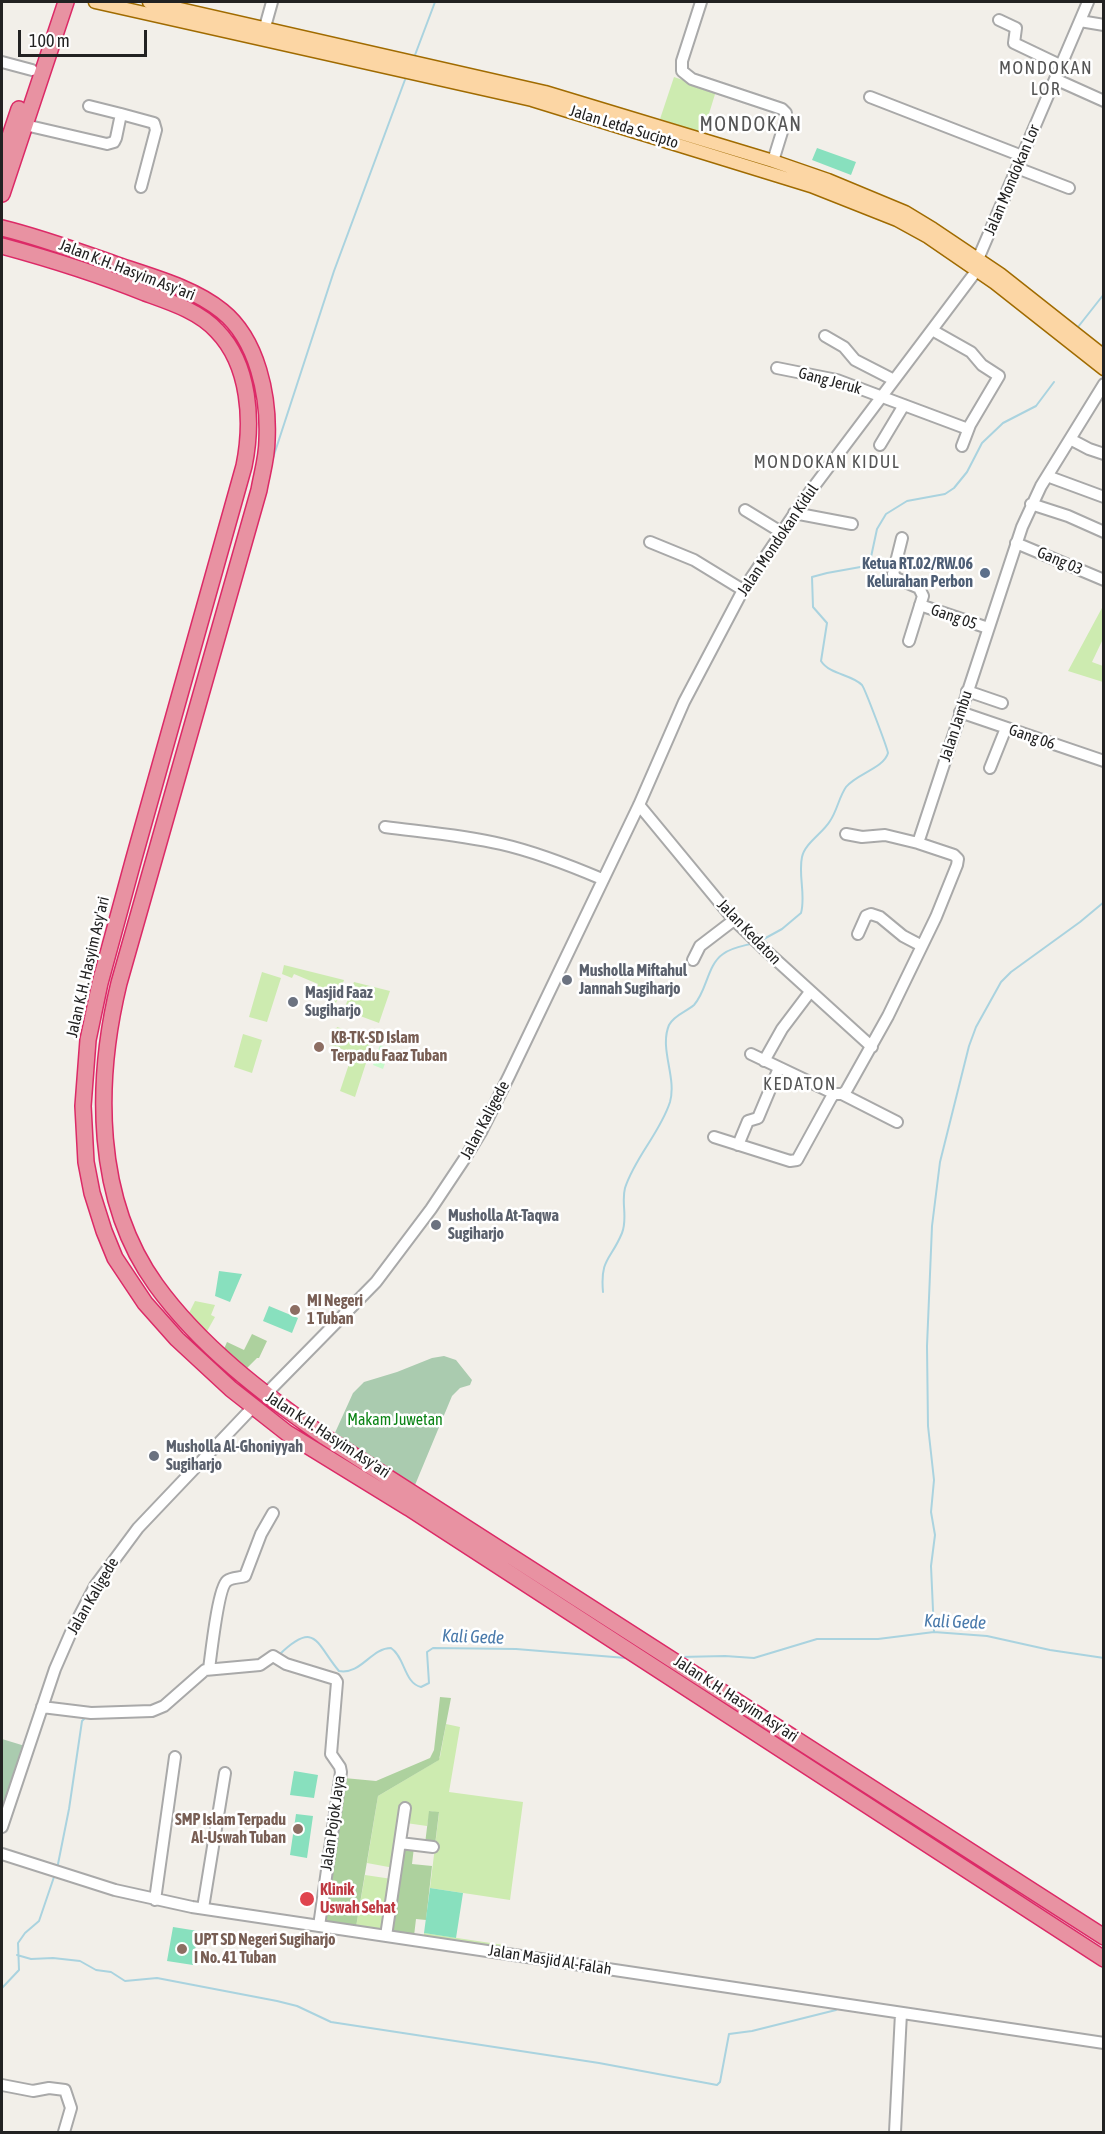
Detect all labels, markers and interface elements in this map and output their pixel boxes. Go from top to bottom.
scale bar [21,18,150,56]
text: 100 m [29,30,70,51]
district label: MONDOKAN LOR [999,57,1093,100]
street label: Jalan Letda Sucipto [567,101,681,153]
district label: MONDOKAN [699,113,803,137]
street label: Jalan Mondokan Lor [980,122,1044,238]
street label: Jalan K.H. Hasyim Asy'ari [56,235,198,305]
street label: Gang Jeruk [796,363,864,399]
district label: MONDOKAN KIDUL [754,451,900,473]
street label: Jalan Mondokan Kidul [733,480,823,600]
street label: Gang 03 [1034,543,1086,579]
place label: Ketua RT.02/RW.06 Kelurahan Perbon [862,554,973,592]
marker: Ketua RT.02/RW.06 Kelurahan Perbon [978,566,992,580]
street label: Gang 05 [928,600,980,634]
street label: Jalan Jambu [936,688,976,764]
street label: Gang 06 [1006,720,1058,754]
street label: Jalan K.H. Hasyim Asy'ari [62,895,114,1039]
street label: Jalan Kedaton [713,895,785,969]
place label: Musholla Miftahul Jannah Sugiharjo [579,961,687,999]
marker: Musholla Miftahul Jannah Sugiharjo [560,973,574,987]
place label: Masjid Faaz Sugiharjo [305,983,373,1021]
marker: Masjid Faaz Sugiharjo [286,995,300,1009]
place label: KB-TK-SD Islam Terpadu Faaz Tuban [331,1028,447,1066]
marker: KB-TK-SD Islam Terpadu Faaz Tuban [312,1040,326,1054]
district label: KEDATON [763,1073,837,1095]
street label: Jalan Kaligede [456,1078,514,1162]
place label: Musholla At-Taqwa Sugiharjo [448,1206,559,1244]
marker: Musholla At-Taqwa Sugiharjo [429,1218,443,1232]
place label: MI Negeri 1 Tuban [307,1291,363,1329]
marker: MI Negeri 1 Tuban [288,1303,302,1317]
street label: Jalan K.H. Hasyim Asy'ari [262,1388,394,1482]
park label: Makam Juwetan [347,1410,443,1430]
place label: Musholla Al-Ghoniyyah Sugiharjo [166,1437,303,1475]
marker: Musholla Al-Ghoniyyah Sugiharjo [147,1449,161,1463]
street label: Jalan Kaligede [63,1554,123,1638]
water label: Kali Gede [924,1610,986,1634]
water label: Kali Gede [442,1625,504,1649]
street label: Jalan K.H. Hasyim Asy'ari [670,1652,802,1746]
street label: Jalan Pojok Jaya [317,1774,349,1872]
place label: SMP Islam Terpadu Al-Uswah Tuban [175,1810,286,1848]
marker: SMP Islam Terpadu Al-Uswah Tuban [291,1822,305,1836]
place label: Klinik Uswah Sehat [320,1880,396,1918]
marker: Klinik Uswah Sehat [298,1890,316,1908]
place label: UPT SD Negeri Sugiharjo I No. 41 Tuban [194,1930,336,1968]
street label: Jalan Masjid Al-Falah [487,1941,613,1979]
marker: UPT SD Negeri Sugiharjo I No. 41 Tuban [175,1942,189,1956]

